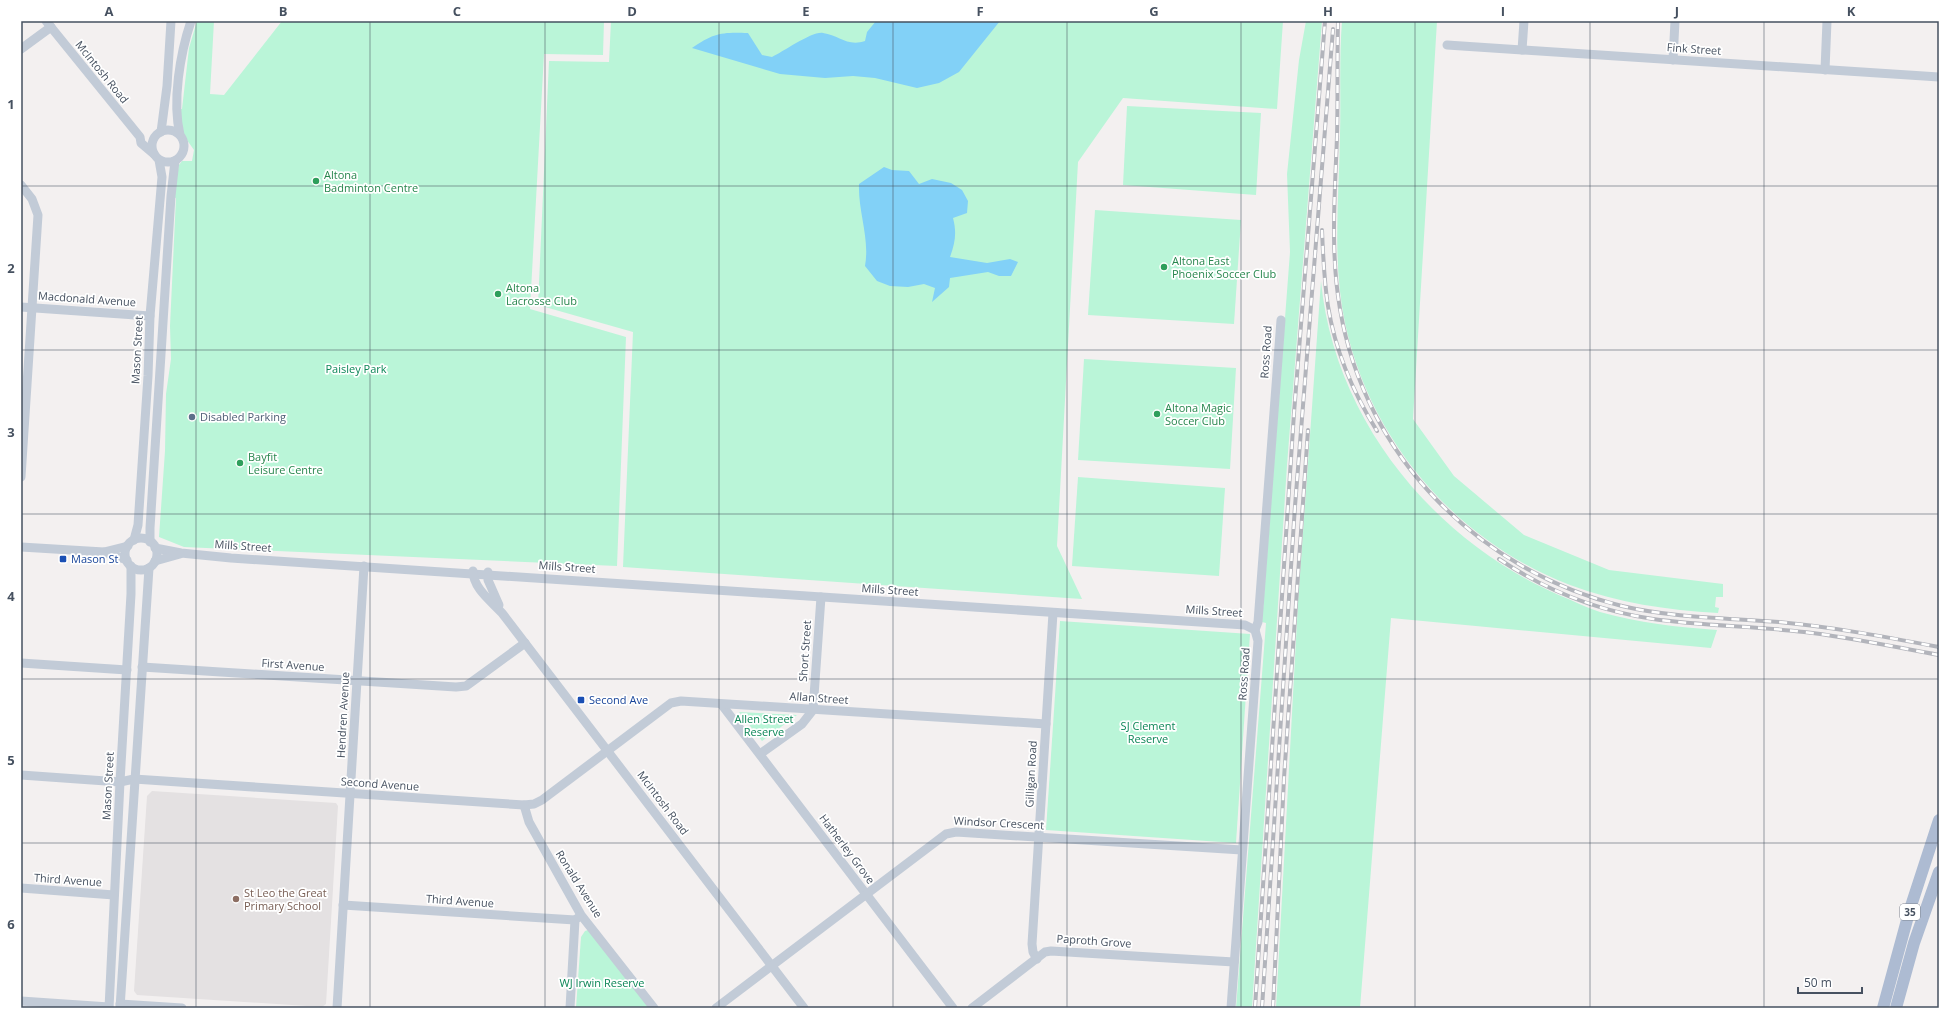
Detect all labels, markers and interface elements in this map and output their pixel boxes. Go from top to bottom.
text: A [105,2,114,20]
text: B [279,2,288,20]
text: C [453,2,461,20]
text: D [627,2,637,20]
text: E [802,2,810,20]
text: F [976,2,984,20]
text: G [1149,2,1159,20]
text: H [1323,2,1333,20]
text: I [1501,2,1505,20]
text: J [1674,2,1679,20]
text: K [1847,2,1856,20]
street label: McIntosh Road [72,37,132,106]
street label: Fink Street [1666,39,1722,58]
text: 1 [7,95,15,113]
place label: Altona Badminton Centre [324,167,418,195]
marker: Altona Badminton Centre [311,176,321,186]
place label: Altona East Phoenix Soccer Club [1172,253,1276,281]
text: 2 [7,259,15,277]
marker: Altona East Phoenix Soccer Club [1159,262,1169,272]
place label: Altona Lacrosse Club [506,280,577,308]
street label: Macdonald Avenue [38,288,137,309]
marker: Altona Lacrosse Club [493,289,503,299]
street label: Mason Street [127,315,146,384]
street label: Ross Road [1256,325,1275,379]
park label: Paisley Park [325,361,387,376]
place label: Altona Magic Soccer Club [1165,400,1231,428]
place label: Disabled Parking [200,409,286,424]
marker: Altona Magic Soccer Club [1152,409,1162,419]
marker: Disabled Parking [187,412,197,422]
text: 3 [7,423,15,441]
place label: Bayfit Leisure Centre [248,449,323,477]
marker: Bayfit Leisure Centre [235,458,245,468]
street label: Mills Street [214,536,272,555]
place label: Mason St [71,551,119,566]
marker: Mason St [58,554,68,564]
street label: Mills Street [538,557,596,576]
street label: Mills Street [861,580,919,599]
text: 4 [7,587,15,605]
street label: Mills Street [1185,601,1243,620]
street label: Short Street [795,620,814,682]
street label: Ross Road [1234,647,1253,701]
street label: First Avenue [261,655,325,674]
street label: Hendren Avenue [333,671,352,758]
street label: Allan Street [789,688,849,707]
place label: Second Ave [589,692,648,707]
marker: Second Ave [576,695,586,705]
park label: Allen Street Reserve [734,711,794,739]
park label: SJ Clement Reserve [1121,718,1175,746]
street label: Gilligan Road [1021,740,1040,808]
text: 5 [7,751,15,769]
street label: Mason Street [98,751,117,820]
street label: McIntosh Road [634,768,692,838]
street label: Second Avenue [340,773,420,794]
street label: Hatherley Grove [816,811,879,887]
street label: Windsor Crescent [953,813,1045,832]
street label: Ronald Avenue [553,847,606,920]
street label: Third Avenue [34,870,102,889]
place label: St Leo the Great Primary School [244,885,327,913]
street label: Third Avenue [426,891,494,910]
marker: St Leo the Great Primary School [231,894,241,904]
road number: 35 [1900,904,1920,920]
text: 6 [7,915,15,933]
street label: Paproth Grove [1056,930,1132,951]
scale bar [1798,969,1862,995]
text: 50 m [1804,974,1832,991]
park label: WJ Irwin Reserve [560,975,645,990]

